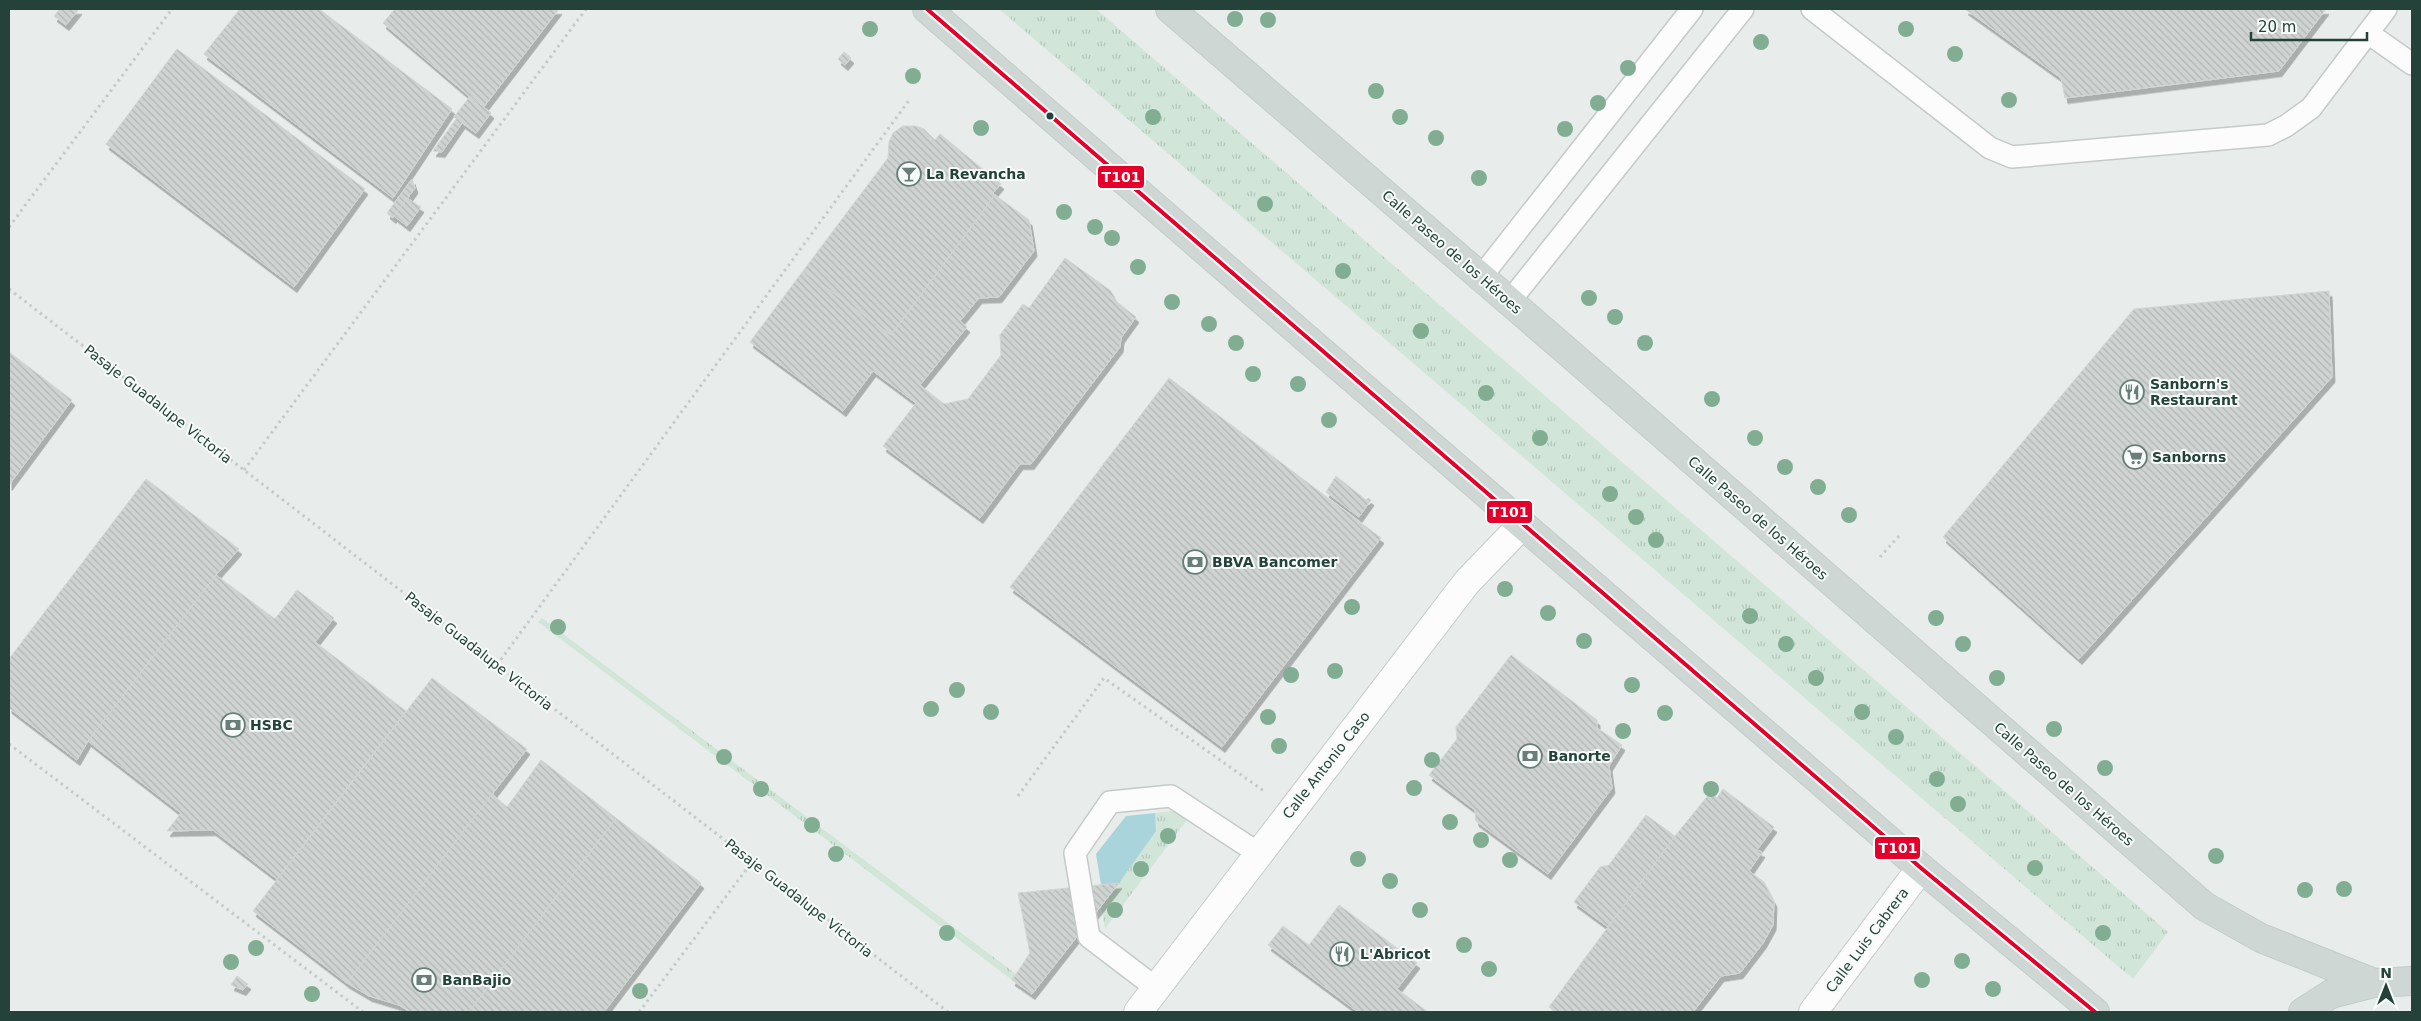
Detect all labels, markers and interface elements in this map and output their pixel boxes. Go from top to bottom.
scale bar [2251,10,2367,42]
text: 20 m [2258,18,2296,36]
unlabelled marker [1045,111,1055,121]
bar icon: La Revancha [896,161,922,187]
line badge: T101 [1097,165,1145,189]
place label: La Revancha [926,166,1026,182]
text: T101 [1102,169,1140,185]
street label: Calle Paseo de los Héroes [1379,187,1525,317]
street label: Pasaje Guadalupe Victoria [81,341,235,467]
place label: Sanborn's Restaurant [2150,376,2238,408]
restaurant icon: Sanborn's Restaurant [2119,379,2145,405]
supermarket icon: Sanborns [2122,444,2148,470]
place label: Sanborns [2152,449,2226,465]
street label: Calle Paseo de los Héroes [1685,453,1831,583]
line badge: T101 [1486,500,1533,524]
text: T101 [1490,504,1528,520]
bank icon: BBVA Bancomer [1182,549,1208,575]
place label: BBVA Bancomer [1212,554,1337,570]
street label: Pasaje Guadalupe Victoria [402,588,556,714]
street label: Calle Antonio Caso [1279,708,1373,822]
bank icon: HSBC [220,712,246,738]
place label: HSBC [250,717,293,733]
street label: Calle Paseo de los Héroes [1991,719,2137,849]
bank icon: Banorte [1517,743,1543,769]
place label: Banorte [1548,748,1611,764]
street label: Pasaje Guadalupe Victoria [722,835,876,961]
line badge: T101 [1874,836,1921,860]
text: T101 [1879,840,1917,856]
street label: Calle Luis Cabrera [1822,885,1912,995]
restaurant icon: L'Abricot [1329,941,1355,967]
place label: L'Abricot [1360,946,1431,962]
north arrow [2361,961,2411,1011]
text: N [2380,965,2392,981]
bank icon: BanBajio [411,967,437,993]
place label: BanBajio [442,972,512,988]

